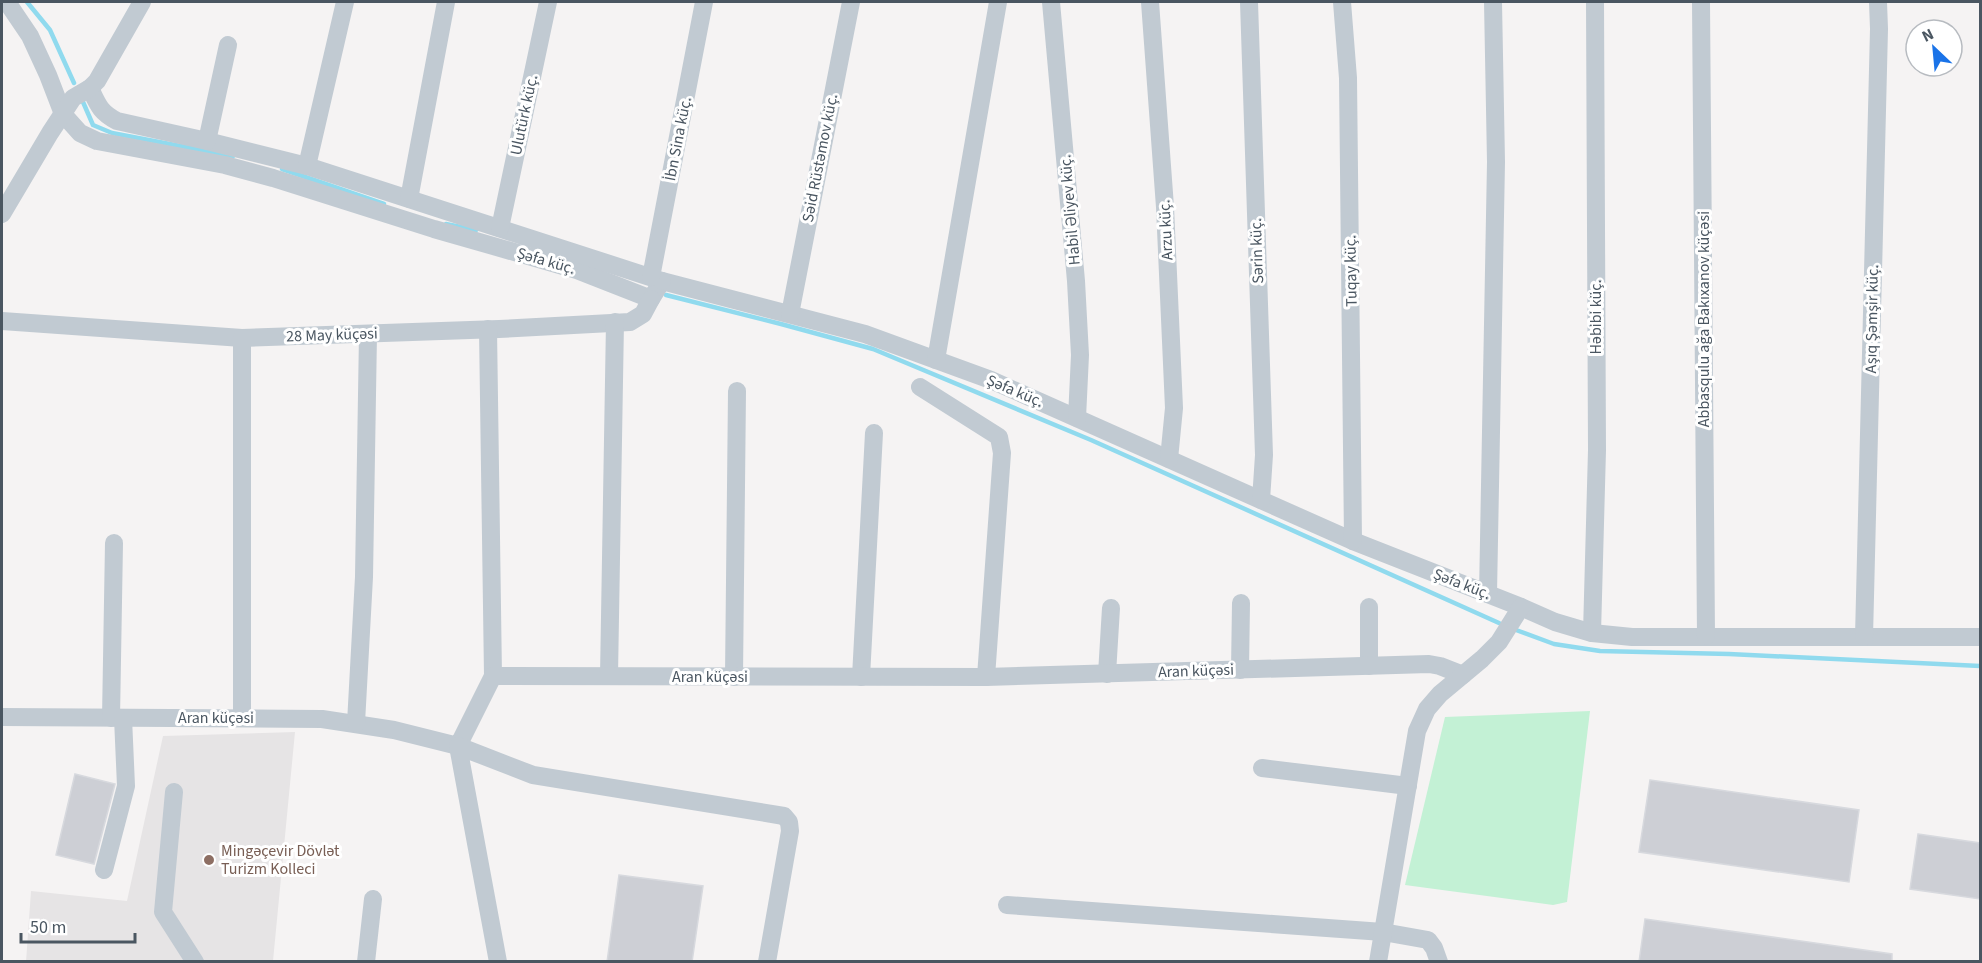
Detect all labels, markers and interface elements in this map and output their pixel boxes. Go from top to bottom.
north arrow [1904,18,1964,78]
text: N [1918,23,1937,48]
street label: Ulutürk küç. [505,73,543,157]
street label: Səid Rüstəmov küç. [797,92,843,224]
street label: İbn Sina küç. [659,95,697,183]
street label: Habil Əliyev küç. [1054,154,1086,266]
street label: Arzu küç. [1153,199,1179,261]
street label: Abbasqulu ağa Bakıxanov küçəsi [1693,211,1715,427]
street label: Sərin küç. [1245,218,1269,284]
street label: Tuqay küç. [1339,235,1363,307]
street label: Şəfa küç. [514,242,578,280]
street label: Aşıq Şəmşir küç. [1860,265,1884,373]
street label: Həbibi küç. [1585,280,1607,354]
street label: 28 May küçəsi [286,322,378,348]
street label: Şəfa küç. [983,369,1047,413]
street label: Şəfa küç. [1430,563,1494,605]
street label: Aran küçəsi [1158,659,1234,683]
street label: Aran küçəsi [672,666,748,688]
street label: Aran küçəsi [178,707,254,729]
place label: Mingəçevir Dövlət Turizm Kolleci [221,840,340,880]
marker: Mingəçevir Dövlət Turizm Kolleci [202,853,216,867]
scale bar [21,906,135,944]
text: 50 m [30,915,66,940]

